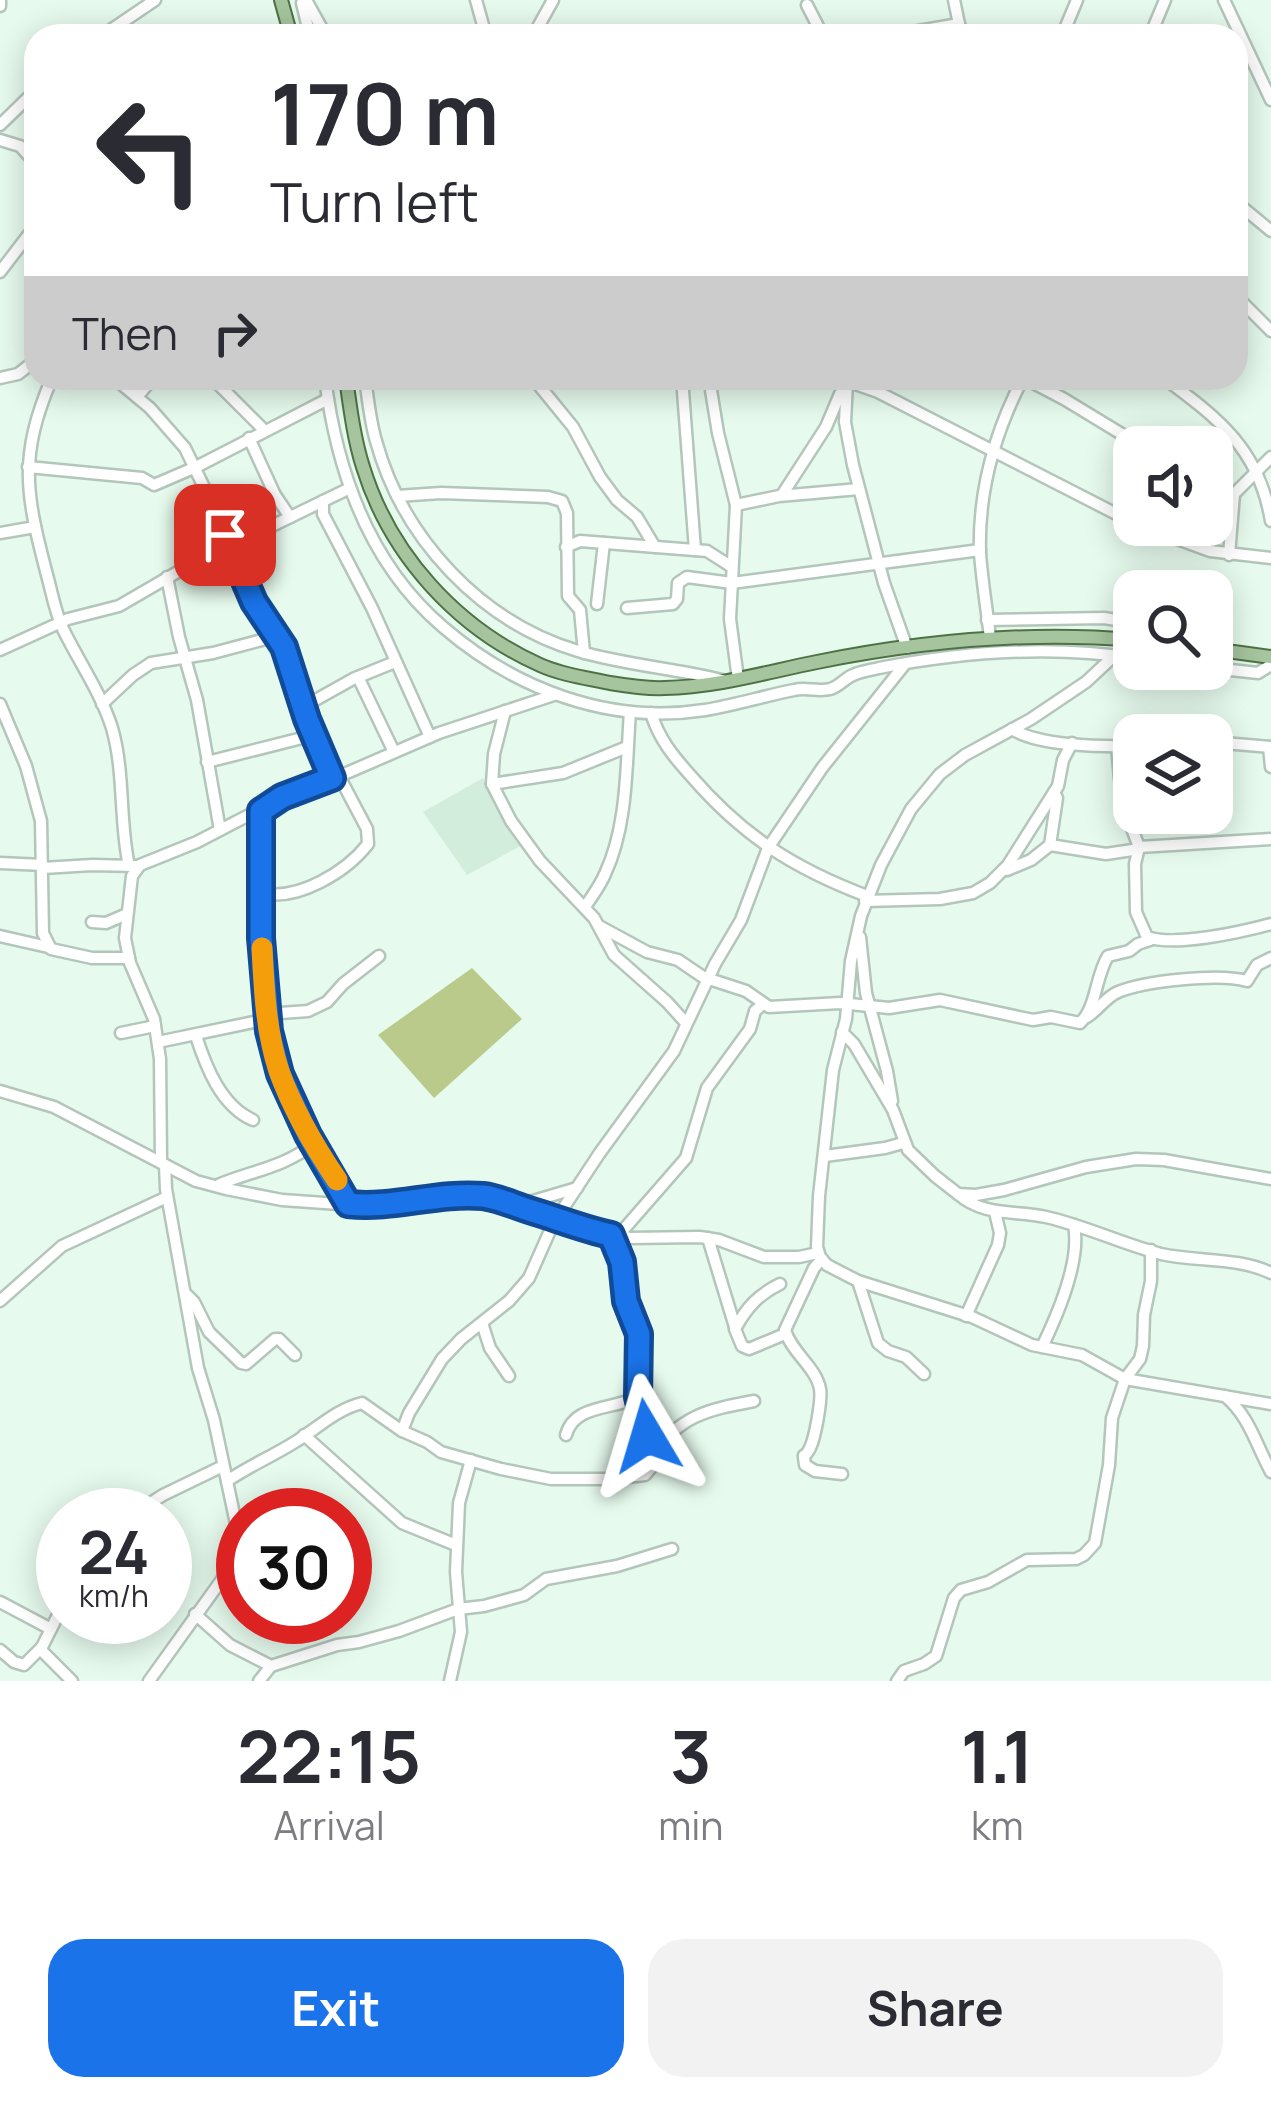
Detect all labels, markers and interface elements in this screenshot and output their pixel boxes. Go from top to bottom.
text: 170 m [270,55,499,170]
icon: left [72,72,228,228]
text: Turn left [270,164,479,238]
icon: right [202,300,268,366]
text: Then [72,302,178,364]
map controls [1113,426,1233,834]
button: sound [1113,426,1233,546]
pin [174,484,276,586]
icon: arrive [192,502,258,568]
button: search [1113,570,1233,690]
button: layers [1113,714,1233,834]
position arrow [584,1373,710,1499]
speed limit sign: 30 [216,1488,372,1644]
text: 24 [78,1510,150,1592]
text: km/h [79,1575,149,1616]
text: 22:15 [237,1706,421,1805]
text: 3 [670,1706,712,1805]
text: 1.1 [961,1706,1034,1805]
text: Arrival [273,1798,385,1852]
text: min [658,1798,724,1852]
text: km [971,1798,1023,1852]
button: Exit [48,1939,624,2077]
button: Share [648,1939,1223,2077]

